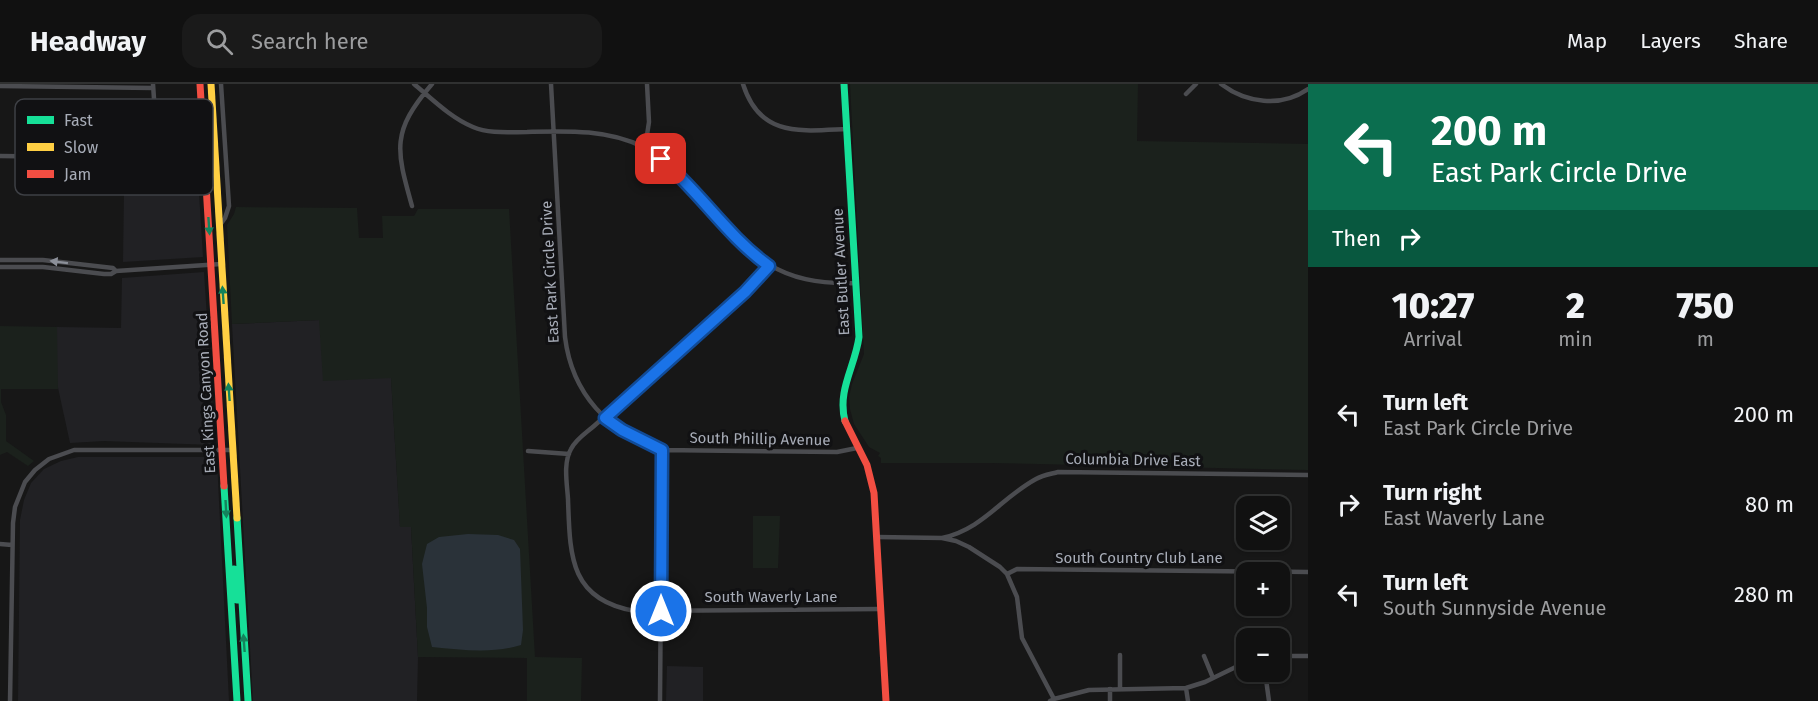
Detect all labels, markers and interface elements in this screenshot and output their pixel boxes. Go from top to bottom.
search box [182,14,602,68]
text: Headway [30,25,146,58]
icon: search [203,25,236,58]
text: Search here [251,28,369,55]
text: Map [1567,28,1607,54]
text: Layers [1640,28,1701,54]
text: Share [1734,28,1788,54]
legend [15,99,213,195]
text: 200 m [1431,106,1547,156]
icon: left [1332,108,1410,186]
text: Fast [64,111,93,130]
pin [635,133,686,184]
text: Slow [64,138,99,157]
icon: arrive [644,142,677,175]
text: East Park Circle Drive [1431,157,1688,189]
text: Jam [64,165,91,184]
street label: East Park Circle Drive [537,200,563,344]
street label: East Butler Avenue [829,208,853,336]
one-way arrow [205,217,214,236]
icon: right [1393,222,1426,255]
text: Then [1332,225,1381,252]
one-way arrow [50,257,69,267]
text: 10:27 [1392,284,1474,328]
text: 2 [1566,284,1585,328]
text: 750 [1676,284,1734,328]
one-way arrow [219,285,228,304]
street label: East Kings Canyon Road [193,312,219,474]
text: Arrival [1404,327,1462,351]
text: min [1558,327,1593,351]
text: m [1697,327,1714,351]
one-way arrow [225,382,234,401]
text: Turn left [1383,389,1468,416]
icon: left [1332,398,1365,431]
text: 200 m [1734,401,1794,428]
text: East Park Circle Drive [1383,416,1573,440]
street label: South Phillip Avenue [689,429,831,449]
street label: Columbia Drive East [1065,450,1201,470]
text: Turn right [1383,479,1482,506]
icon: right [1332,488,1365,521]
text: 80 m [1745,491,1794,518]
map controls [1236,496,1290,682]
button: layers [1236,496,1290,550]
one-way arrow [222,499,231,518]
text: East Waverly Lane [1383,506,1545,530]
street label: South Country Club Lane [1055,549,1223,567]
button: + [1236,562,1290,616]
text: Turn left [1383,569,1468,596]
icon: left [1332,578,1365,611]
position arrow [629,579,693,643]
text: 280 m [1734,581,1794,608]
street label: South Waverly Lane [704,588,838,606]
text: South Sunnyside Avenue [1383,596,1607,620]
button: − [1236,628,1290,682]
one-way arrow [239,633,249,652]

